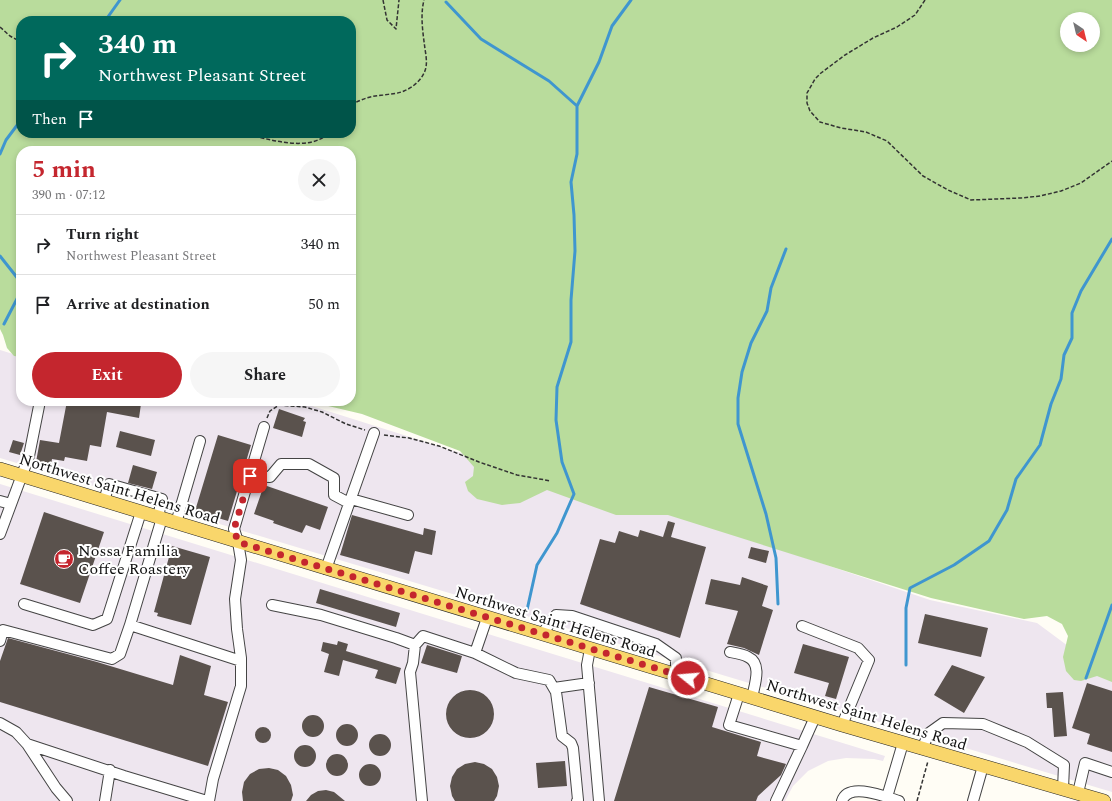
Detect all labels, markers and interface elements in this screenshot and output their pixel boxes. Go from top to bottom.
north arrow [1060,12,1100,52]
map controls [1060,12,1100,52]
text: 340 m [98,23,177,66]
icon: right [32,32,84,84]
text: Northwest Pleasant Street [98,62,306,89]
text: Then [32,108,67,131]
icon: arrive [75,108,97,130]
text: 5 min [32,152,96,188]
button: close [298,159,340,201]
text: 390 m · 07:12 [32,185,105,205]
text: Turn right [66,223,139,246]
text: 340 m [301,233,340,256]
icon: right [32,234,54,256]
text: Northwest Pleasant Street [66,246,216,266]
text: Arrive at destination [66,293,210,316]
text: 50 m [308,293,340,316]
icon: arrive [32,294,54,316]
button: Exit [32,352,182,398]
button: Share [190,352,340,398]
street label: Northwest Saint Helens Road [16,447,223,531]
pin [233,459,267,493]
icon: arrive [239,465,261,487]
place label: Nossa Familia Coffee Roastery [78,539,191,581]
cafe icon: Nossa Familia Coffee Roastery [53,548,75,570]
street label: Northwest Saint Helens Road [452,580,659,664]
position arrow [667,657,709,699]
street label: Northwest Saint Helens Road [763,673,970,757]

